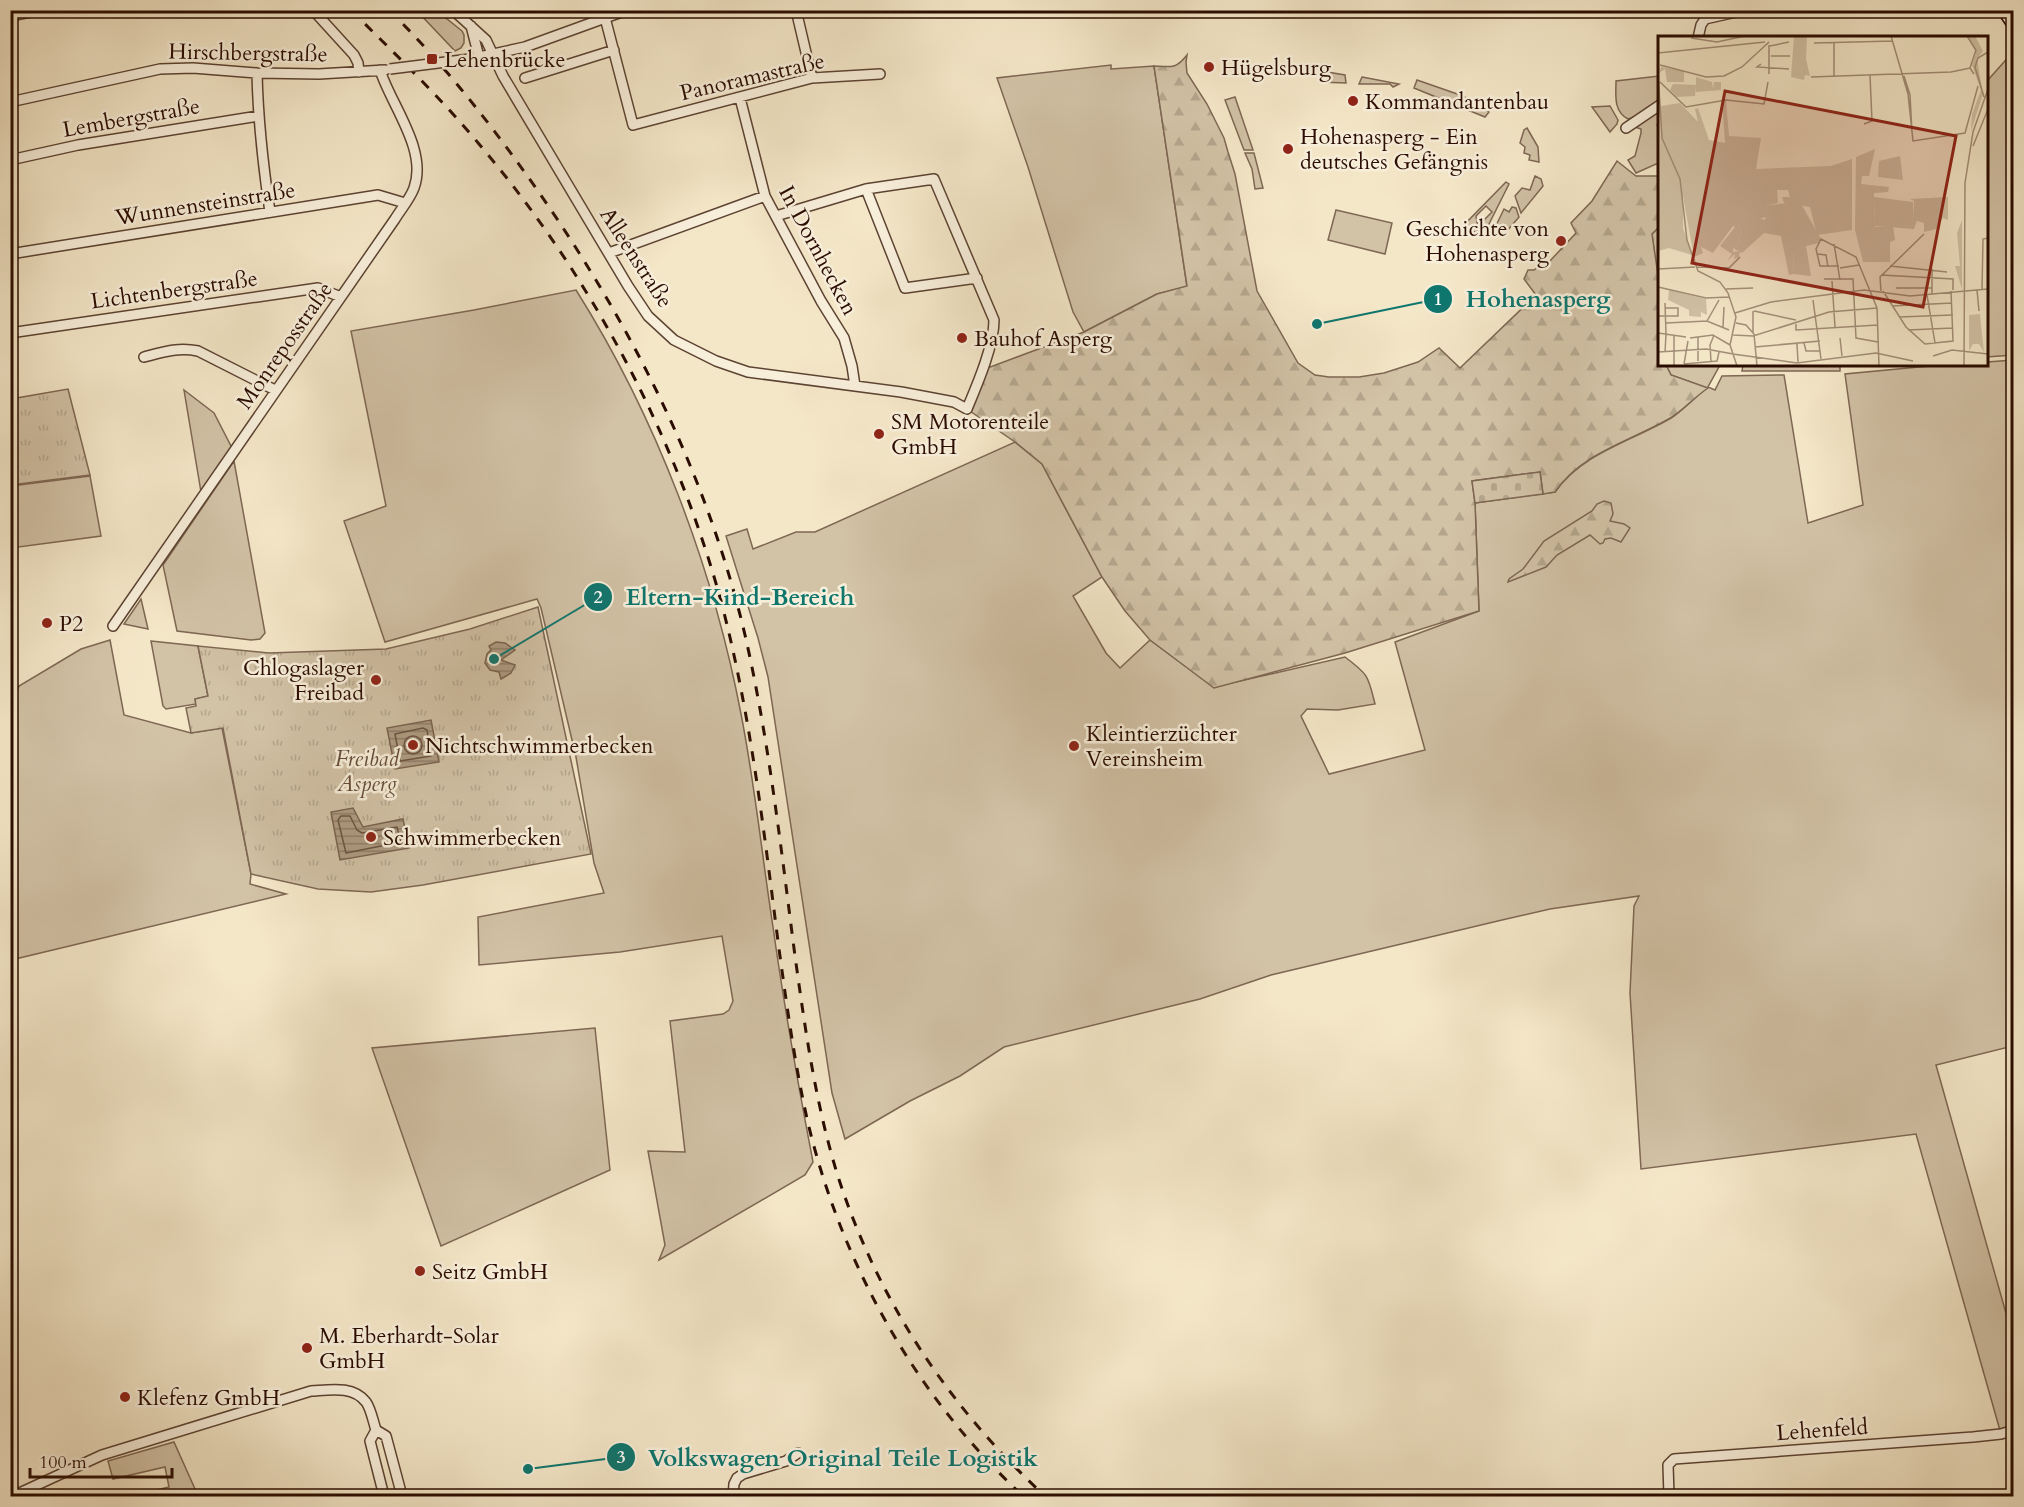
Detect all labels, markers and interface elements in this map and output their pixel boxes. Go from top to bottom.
inset map [1658,36,1988,366]
street label: Hirschbergstraße [168,37,328,69]
place label: Lehenbrücke [444,45,566,75]
street label: Panoramastraße [677,46,827,108]
marker: Lehenbrücke [425,52,439,66]
place label: Hügelsburg [1221,53,1332,83]
marker: Hügelsburg [1202,60,1216,74]
place label: Kommandantenbau [1365,87,1549,117]
street label: Lembergstraße [60,91,202,145]
marker: Kommandantenbau [1346,94,1360,108]
place label: Hohenasperg - Ein deutsches Gefängnis [1300,122,1488,177]
marker: Hohenasperg - Ein deutsches Gefängnis [1281,142,1295,156]
street label: Wunnensteinstraße [112,175,297,233]
street label: In Dornhecken [771,180,865,321]
street label: Alleenstraße [592,201,680,314]
place label: Geschichte von Hohenasperg [1405,214,1550,269]
marker: Geschichte von Hohenasperg [1554,234,1568,248]
street label: Lichtenbergstraße [89,263,259,317]
street label: Monreposstraße [230,276,340,415]
callout: Hohenasperg [1423,278,1622,320]
text: Hohenasperg [1466,283,1611,316]
text: 1 [1433,287,1443,312]
place label: Bauhof Asperg [974,324,1113,354]
marker: Bauhof Asperg [955,331,969,345]
place label: SM Motorenteile GmbH [891,407,1049,462]
marker: SM Motorenteile GmbH [872,427,886,441]
callout: Eltern-Kind-Bereich [583,576,866,618]
text: Eltern-Kind-Bereich [625,581,855,614]
text: 2 [593,585,603,610]
place label: P2 [59,609,83,639]
marker: P2 [40,616,54,630]
place label: Chlogaslager Freibad [243,653,365,708]
marker: Chlogaslager Freibad [369,673,383,687]
place label: Kleintierzüchter Vereinsheim [1086,719,1238,774]
place label: Nichtschwimmerbecken [425,731,654,761]
marker: Nichtschwimmerbecken [406,738,420,752]
marker: Kleintierzüchter Vereinsheim [1067,739,1081,753]
park label: Freibad Asperg [335,744,400,799]
place label: Schwimmerbecken [383,823,562,853]
marker: Schwimmerbecken [364,830,378,844]
place label: Seitz GmbH [432,1257,548,1287]
marker: Seitz GmbH [413,1264,427,1278]
place label: M. Eberhardt-Solar GmbH [319,1321,500,1376]
marker: M. Eberhardt-Solar GmbH [300,1341,314,1355]
place label: Klefenz GmbH [137,1383,280,1413]
marker: Klefenz GmbH [118,1390,132,1404]
street label: Lehenfeld [1775,1412,1869,1448]
callout: Volkswagen Original Teile Logistik [606,1436,1050,1478]
scale bar [30,1441,172,1479]
text: Volkswagen Original Teile Logistik [648,1442,1038,1475]
text: 3 [616,1445,626,1470]
text: 100 m [39,1450,87,1475]

